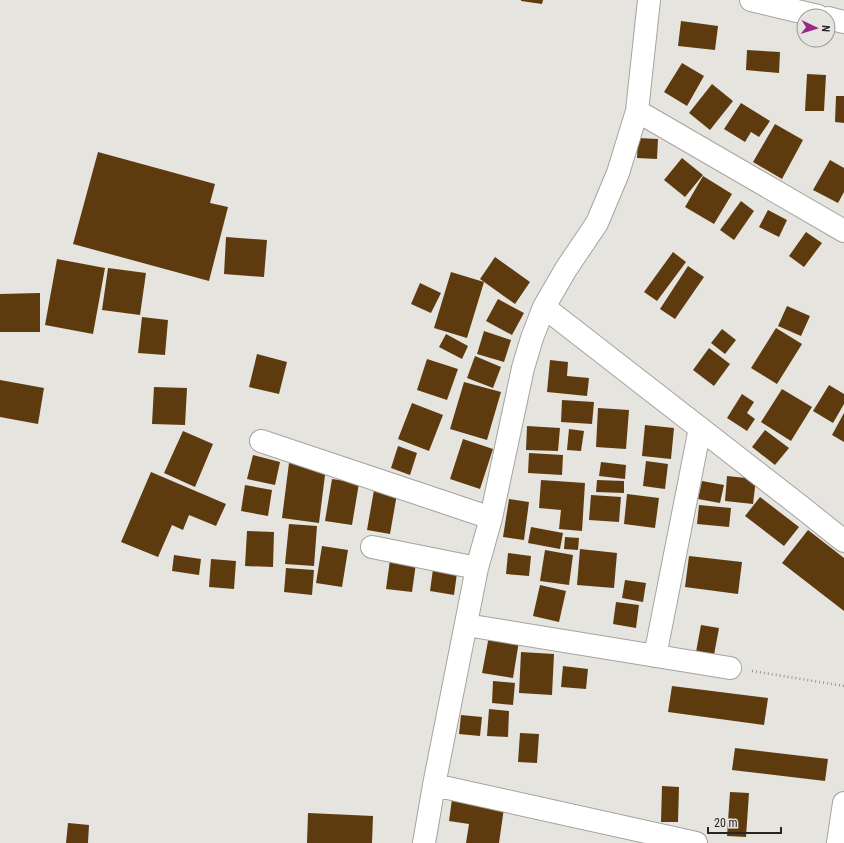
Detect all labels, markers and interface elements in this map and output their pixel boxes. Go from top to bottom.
north arrow [796,8,836,48]
text: N [819,25,832,33]
scale bar [708,809,781,835]
text: 20 m [714,816,738,830]

